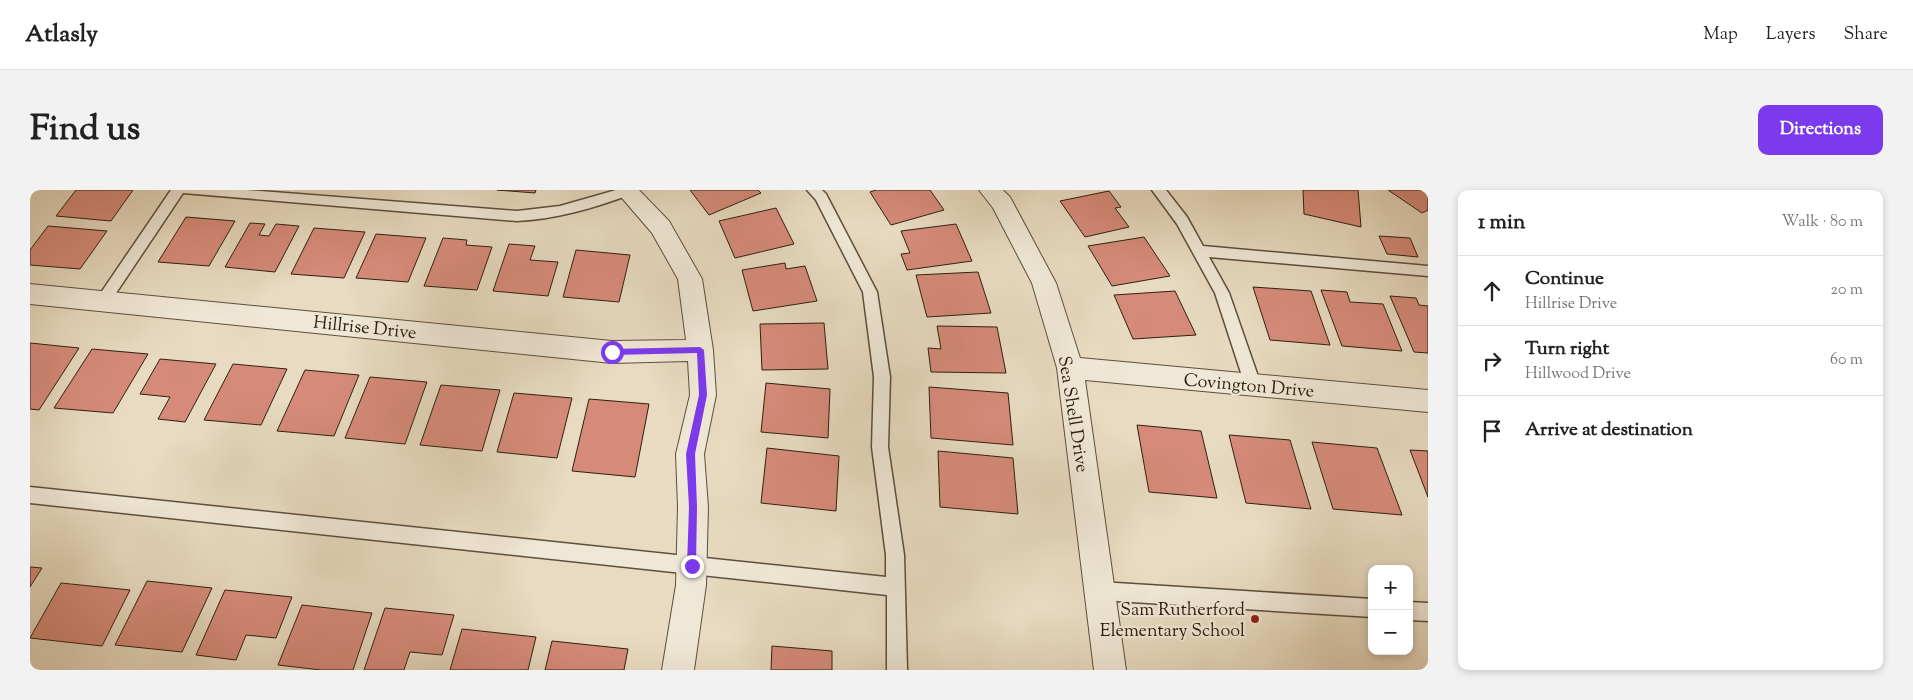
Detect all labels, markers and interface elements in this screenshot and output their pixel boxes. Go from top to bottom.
text: Atlasly [25,18,98,52]
text: Map [1703,22,1738,48]
text: Layers [1766,22,1816,48]
text: Share [1844,22,1888,48]
text: Find us [30,105,140,156]
button: Directions [1758,105,1883,155]
text: 1 min [1478,208,1525,238]
text: Walk · 80 m [1781,211,1863,234]
text: Continue [1525,266,1604,293]
icon: ahead [1478,277,1506,305]
text: 20 m [1830,279,1863,302]
text: Hillrise Drive [1525,293,1617,316]
street label: Hillrise Drive [312,311,418,347]
text: Turn right [1525,336,1609,363]
route start [601,341,624,364]
icon: right [1478,347,1506,375]
text: 60 m [1830,349,1863,372]
street label: Sea Shell Drive [1050,354,1094,475]
text: Hillwood Drive [1525,363,1631,386]
street label: Covington Drive [1182,368,1315,406]
icon: arrive [1478,417,1506,445]
text: Arrive at destination [1525,417,1693,444]
route end [681,555,704,578]
map controls [1368,565,1413,655]
button: + [1368,565,1413,610]
place label: Sam Rutherford Elementary School [1100,598,1245,645]
button: − [1368,610,1413,655]
marker: Sam Rutherford Elementary School [1249,613,1261,625]

